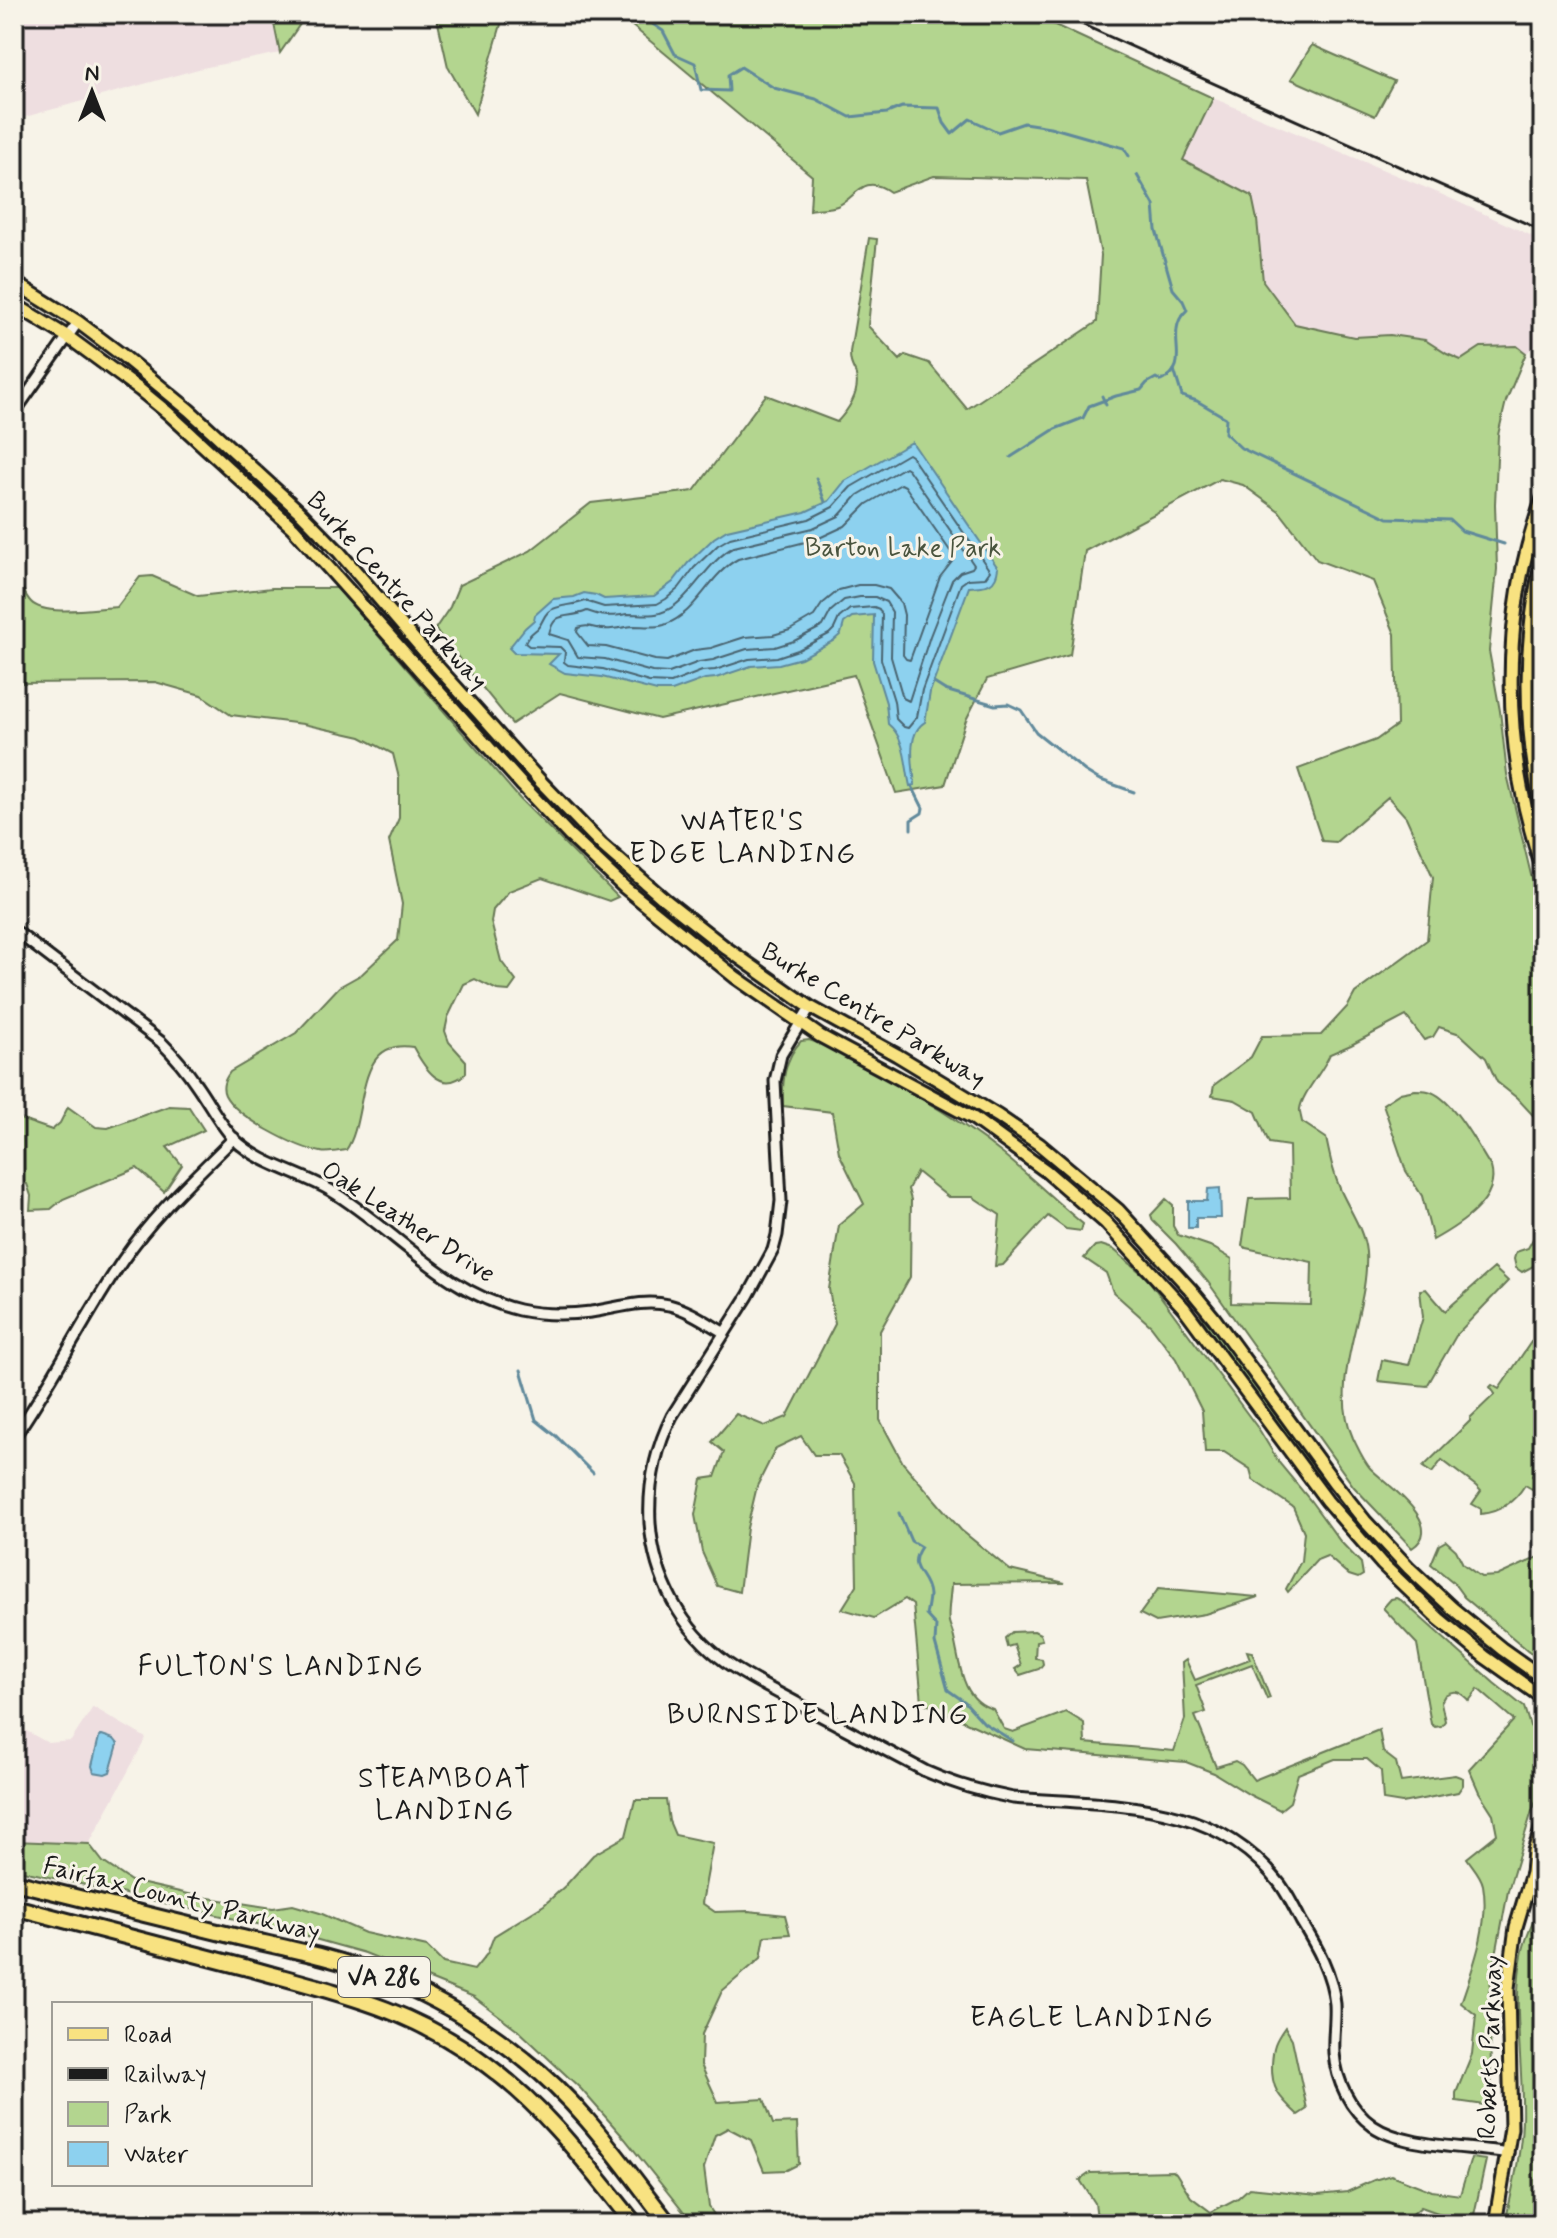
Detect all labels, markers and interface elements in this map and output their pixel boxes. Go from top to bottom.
north arrow [52,52,132,132]
text: N [85,60,99,88]
street label: Burke Centre Parkway [298,485,495,698]
park label: Barton Lake Park [805,532,1001,566]
district label: WATER'S EDGE LANDING [629,804,857,873]
street label: Burke Centre Parkway [754,935,992,1096]
street label: Oak Leather Drive [314,1154,501,1292]
district label: FULTON'S LANDING [138,1649,424,1686]
district label: BURNSIDE LANDING [667,1697,969,1734]
district label: STEAMBOAT LANDING [358,1761,532,1830]
street label: Fairfax County Parkway [40,1849,323,1951]
street label: Roberts Parkway [1471,1954,1511,2140]
road number: VA 286 [338,1957,430,1997]
district label: EAGLE LANDING [970,2000,1214,2037]
legend [52,2002,312,2186]
text: Road [124,2020,172,2051]
text: Railway [124,2060,207,2091]
text: Park [124,2100,172,2131]
text: Water [124,2140,189,2171]

